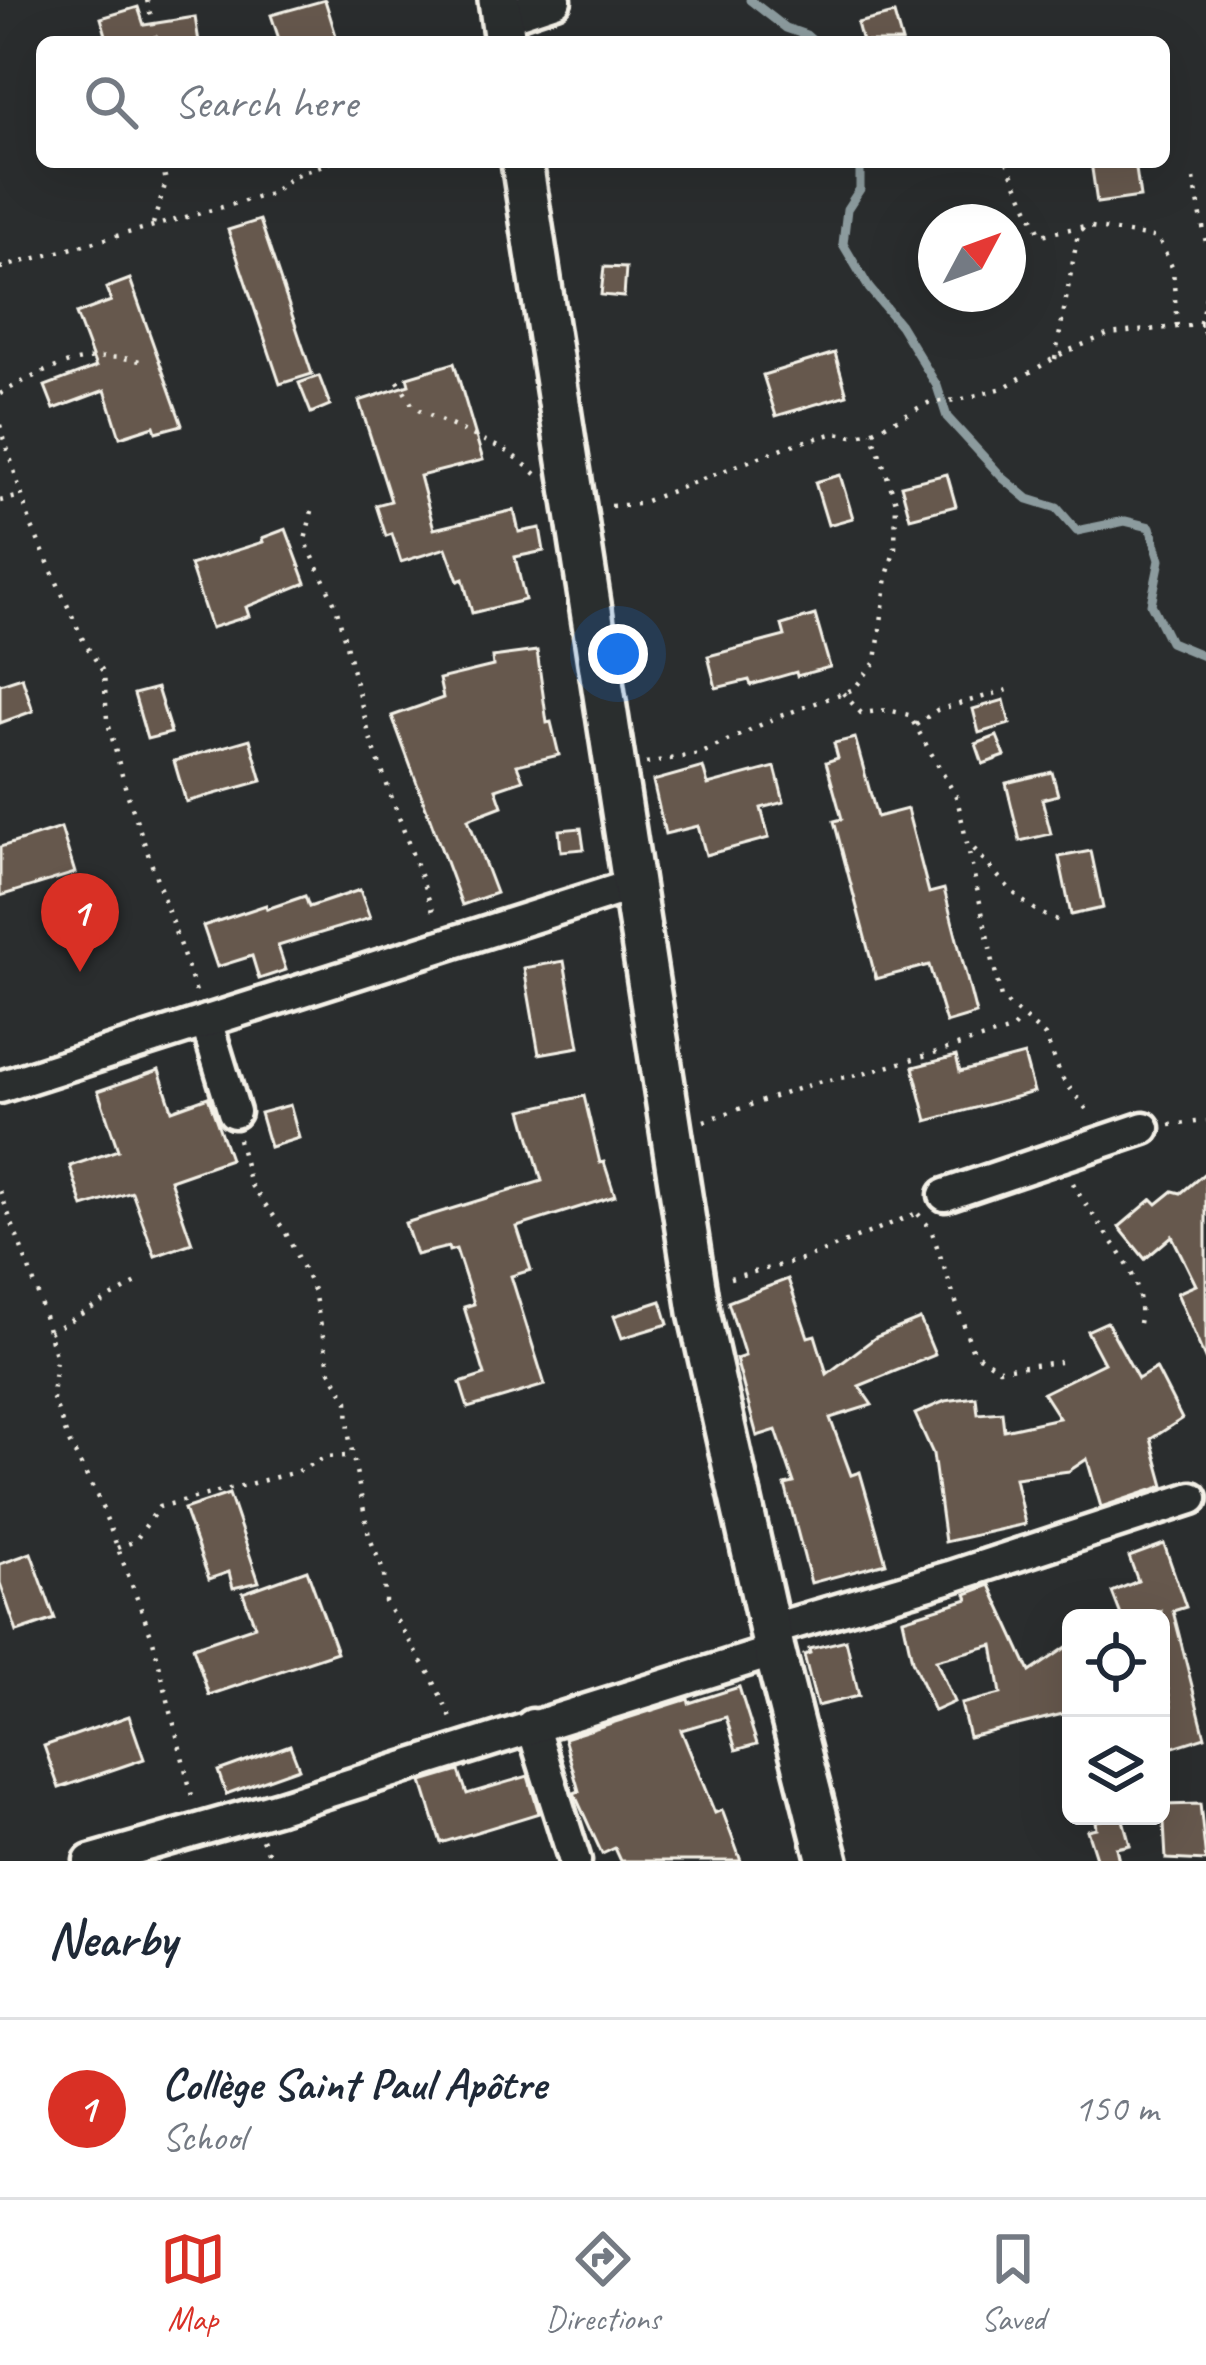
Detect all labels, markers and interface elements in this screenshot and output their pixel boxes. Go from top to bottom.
search box [36,36,1170,168]
icon: search [78,69,144,135]
text: Search here [174,74,357,131]
north arrow [918,204,1026,312]
your location [588,624,648,684]
pin: 1 [41,873,119,972]
map controls [1062,1609,1170,1825]
button: locate [1062,1609,1170,1717]
button: layers [1062,1717,1170,1825]
text: Nearby [48,1907,176,1971]
text: Collège Saint Paul Apôtre [162,2056,546,2113]
text: 1 [78,2084,96,2133]
text: 150 m [1074,2084,1158,2133]
text: School [162,2113,246,2162]
tab: Map [160,2226,226,2340]
tab: Directions [546,2226,660,2340]
tab: Saved [980,2226,1046,2340]

